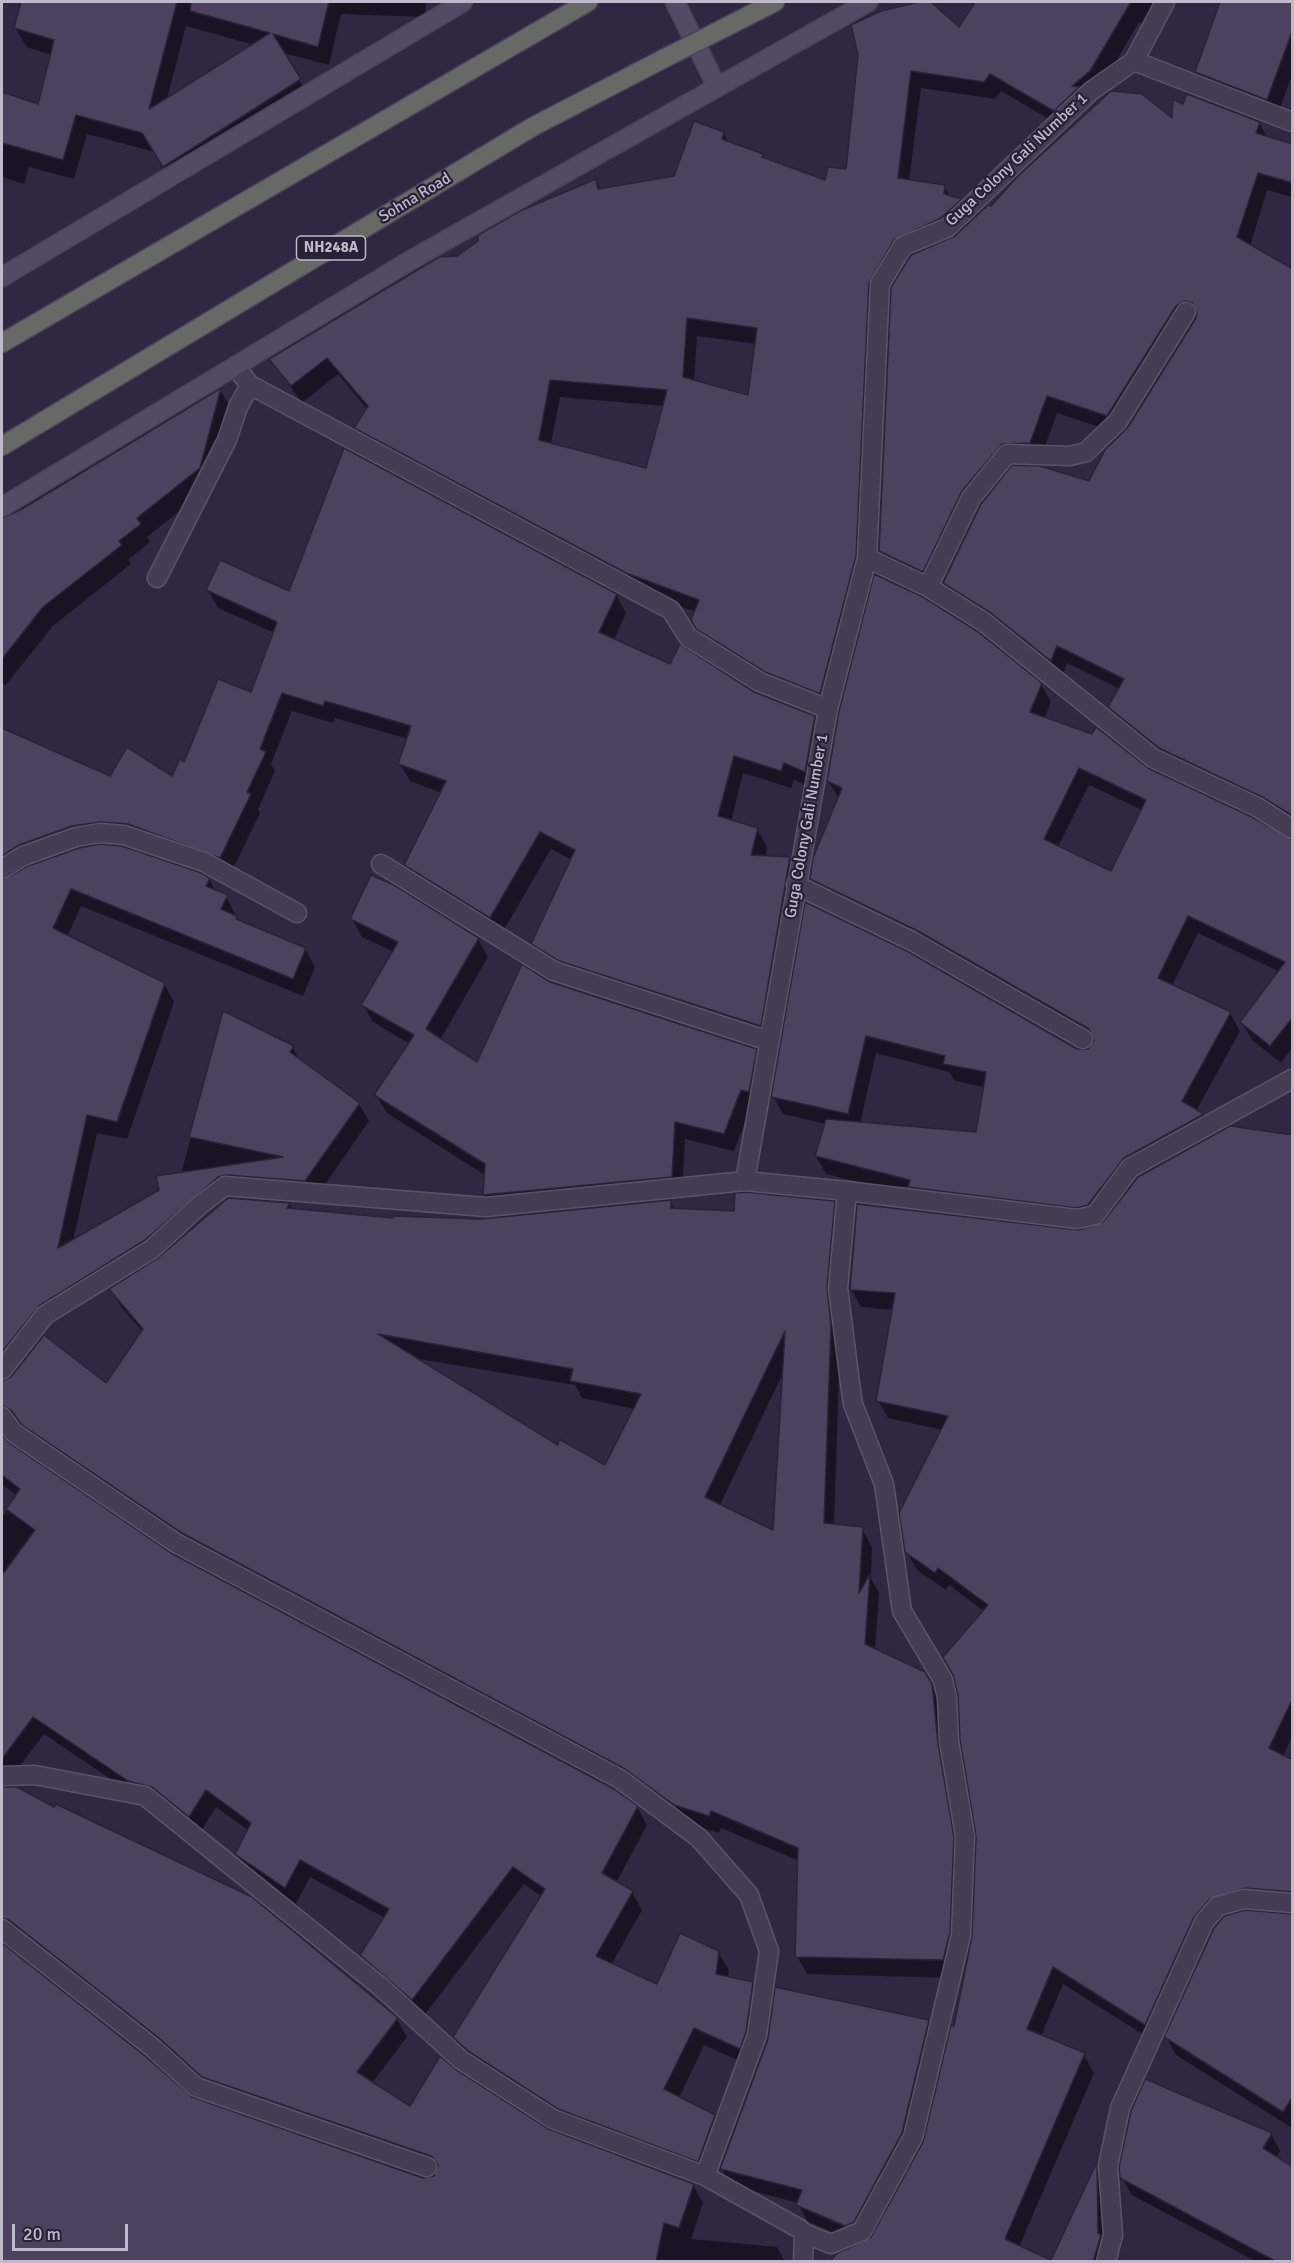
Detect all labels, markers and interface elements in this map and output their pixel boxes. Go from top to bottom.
street label: Guga Colony Gali Number 1 [942,89,1092,231]
street label: Sohna Road [376,169,454,227]
road number: NH248A [296,236,366,260]
street label: Guga Colony Gali Number 1 [781,732,833,920]
scale bar [15,2212,130,2250]
text: 20 m [23,2223,61,2245]

